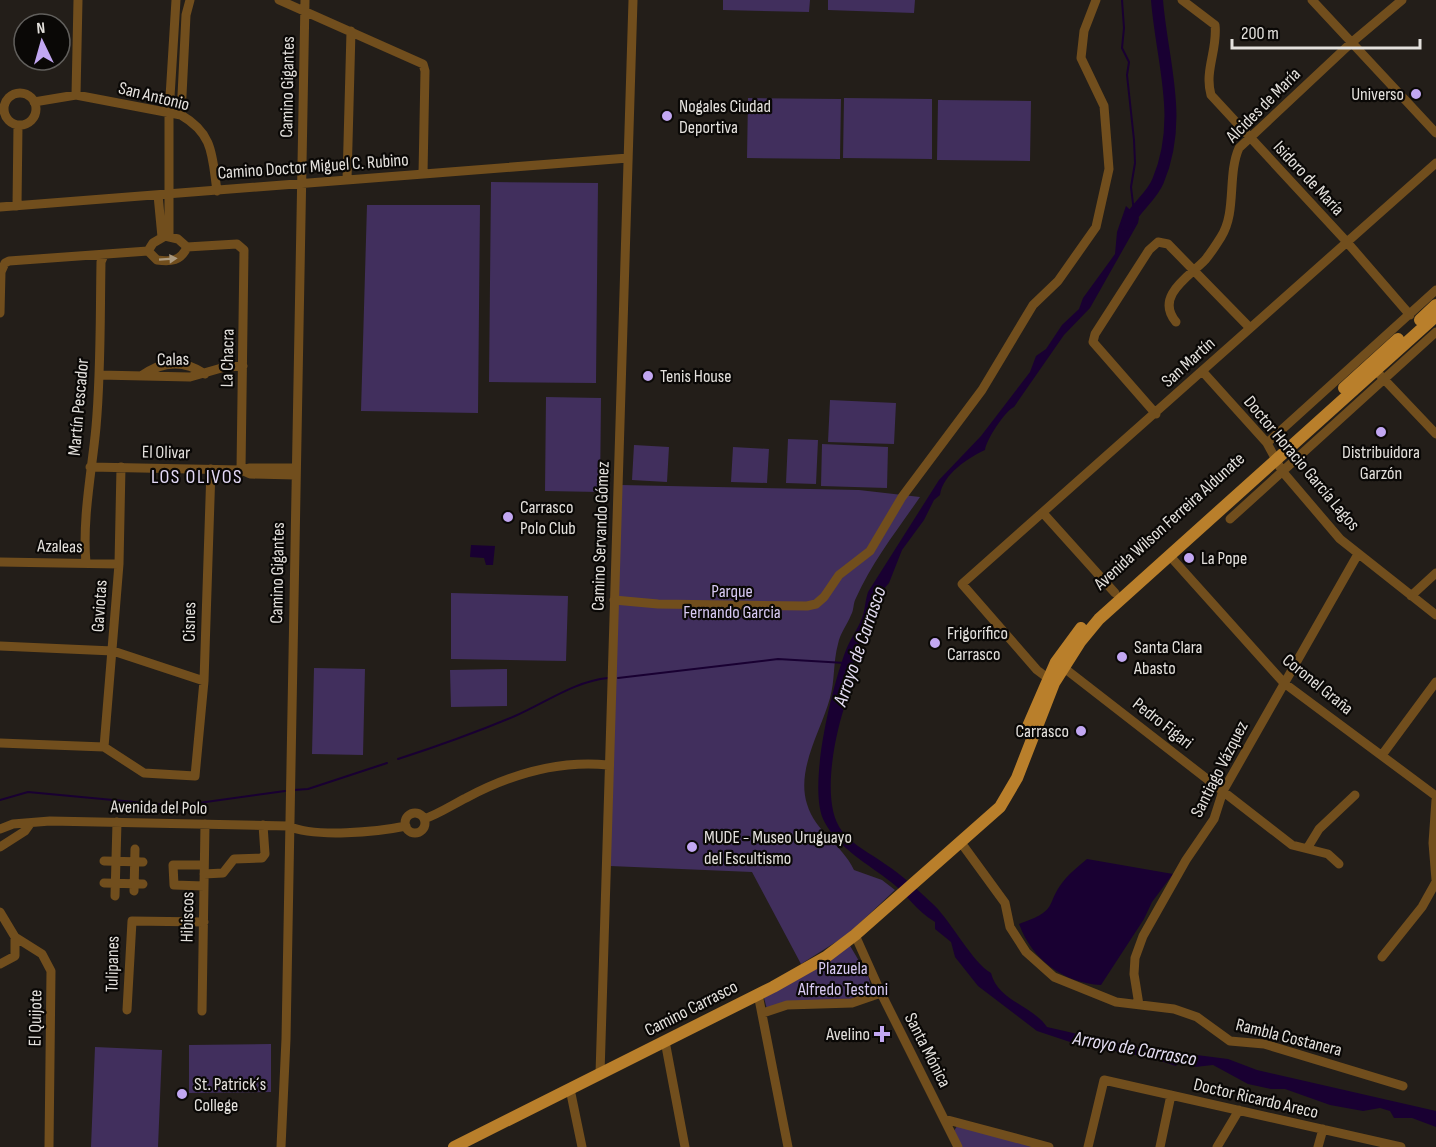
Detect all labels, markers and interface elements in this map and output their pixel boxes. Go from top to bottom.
north arrow [12,12,72,72]
scale bar [1232,12,1420,50]
text: N [36,19,46,38]
text: 200 m [1241,23,1279,44]
street label: Camino Gigantes [276,36,299,138]
street label: Alcides de María [1221,64,1305,148]
street label: San Antonio [116,78,192,115]
place label: Universo [1351,84,1404,105]
marker: Universo [1409,87,1423,101]
place label: Nogales Ciudad Deportiva [679,96,771,138]
marker: Nogales Ciudad Deportiva [660,109,674,123]
street label: Isidoro de María [1269,137,1349,220]
street label: Camino Doctor Miguel C. Rubino [217,149,409,184]
one-way arrow [159,254,178,264]
street label: La Chacra [216,328,239,388]
street label: San Martín [1157,333,1219,392]
street label: Calas [157,349,189,370]
street label: Martín Pescador [64,357,93,457]
place label: Tenis House [660,366,732,387]
marker: Tenis House [641,369,655,383]
street label: Doctor Horacio García Lagos [1239,392,1364,535]
marker: Distribuidora Garzón [1374,425,1388,439]
street label: El Olivar [142,442,190,463]
place label: Distribuidora Garzón [1342,442,1420,484]
street label: Avenida Wilson Ferreira Aldunate [1089,448,1249,595]
street label: Camino Servando Gómez [587,460,614,611]
district label: LOS OLIVOS [151,465,243,489]
place label: Carrasco Polo Club [520,497,576,539]
marker: Carrasco Polo Club [501,510,515,524]
street label: Camino Gigantes [266,522,289,624]
street label: Azaleas [36,536,83,557]
place label: La Pope [1201,548,1247,569]
marker: La Pope [1182,551,1196,565]
street label: Gaviotas [87,579,112,633]
park label: Parque Fernando Garcia [683,581,781,623]
water label: Arroyo de Carrasco [828,583,892,710]
street label: Cisnes [179,602,200,642]
place label: Frigorífico Carrasco [947,623,1008,665]
marker: Frigorífico Carrasco [928,636,942,650]
place label: Santa Clara Abasto [1133,637,1203,679]
street label: Coronel Graña [1278,649,1357,719]
marker: Santa Clara Abasto [1115,650,1129,664]
street label: Pedro Figari [1128,693,1197,753]
street label: Santiago Vázquez [1186,717,1253,821]
place label: Carrasco [1016,721,1069,742]
marker: Carrasco [1074,724,1088,738]
street label: Avenida del Polo [109,796,208,819]
place label: MUDE - Museo Uruguayo del Escultismo [704,827,852,869]
marker: MUDE - Museo Uruguayo del Escultismo [685,840,699,854]
street label: Hibiscos [177,891,198,943]
street label: Tulipanes [102,936,123,992]
park label: Plazuela Alfredo Testoni [797,958,888,1000]
street label: Camino Carrasco [641,976,741,1041]
street label: El Quijote [25,990,46,1047]
street label: Santa Mónica [900,1009,955,1091]
street label: Rambla Costanera [1234,1014,1344,1061]
place label: Avelino [825,1024,870,1045]
water label: Arroyo de Carrasco [1070,1026,1198,1072]
marker: Avelino [875,1027,889,1041]
place label: St. Patrick´s College [194,1074,266,1116]
street label: Doctor Ricardo Areco [1192,1074,1320,1123]
marker: St. Patrick´s College [175,1087,189,1101]

